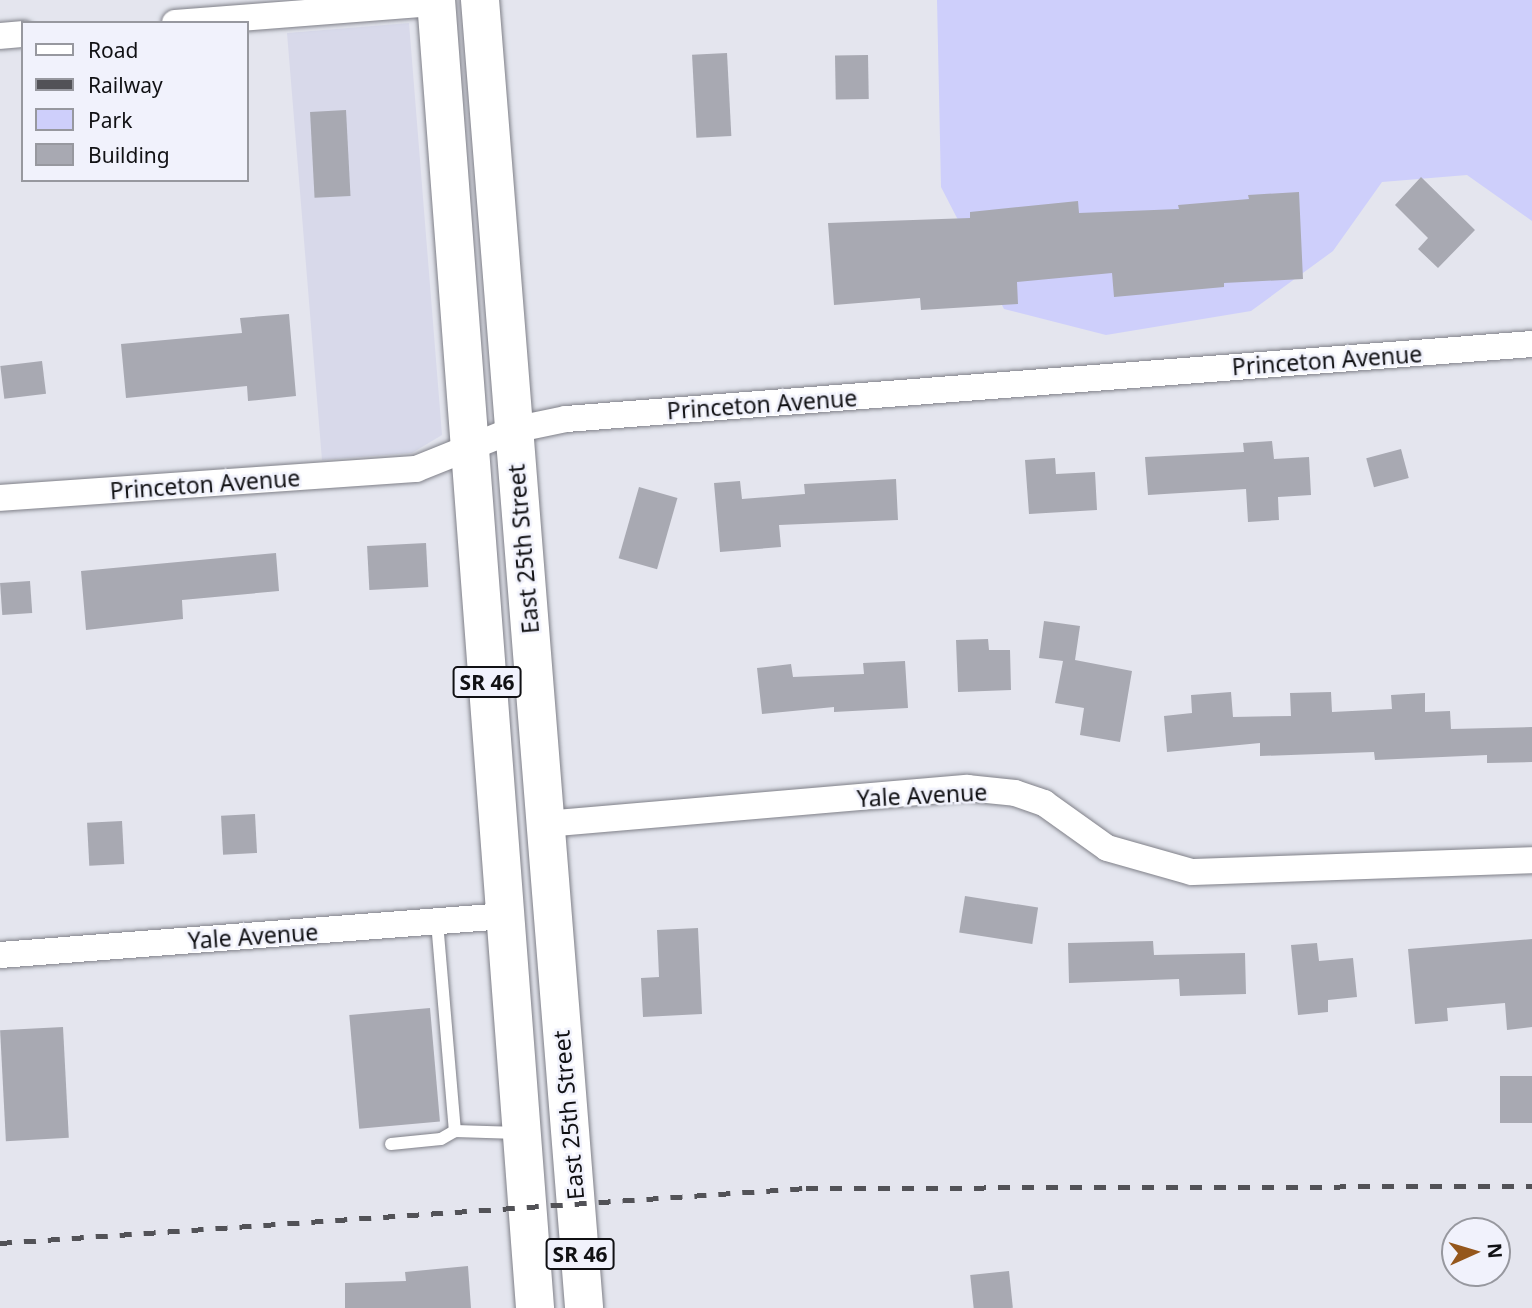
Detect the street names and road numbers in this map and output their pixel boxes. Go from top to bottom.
street label: Princeton Avenue [1231,340,1423,380]
street label: Princeton Avenue [666,384,858,424]
street label: East 25th Street [502,463,544,635]
street label: Princeton Avenue [109,464,301,504]
road number: SR 46 [452,664,522,700]
street label: Yale Avenue [856,778,988,812]
street label: Yale Avenue [187,918,319,954]
street label: East 25th Street [547,1029,589,1201]
road number: SR 46 [545,1236,615,1272]

